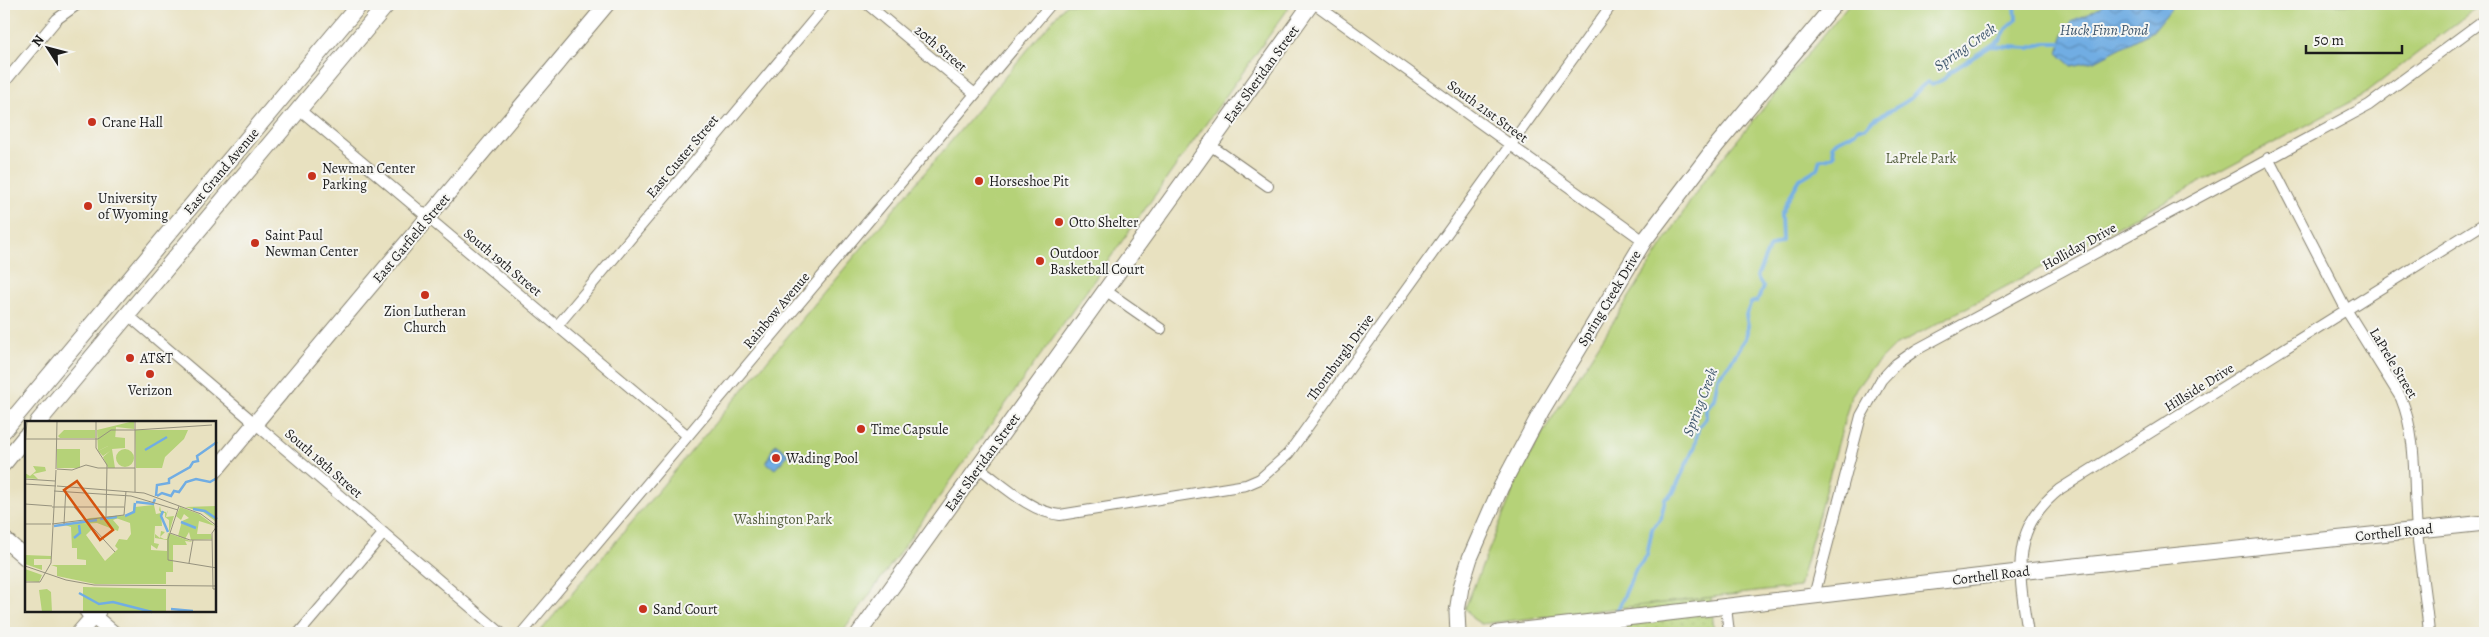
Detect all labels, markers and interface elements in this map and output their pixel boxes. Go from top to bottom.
water label: Spring Creek [1930,18,2000,76]
water label: Huck Finn Pond [2060,20,2148,40]
street label: 20th Street [910,21,971,76]
street label: East Sheridan Street [1219,21,1304,127]
north arrow [22,22,72,72]
scale bar [2306,22,2403,54]
text: 50 m [2314,30,2344,50]
text: N [27,31,49,50]
street label: South 21st Street [1444,76,1532,147]
street label: East Custer Street [642,110,723,202]
place label: Crane Hall [102,113,163,132]
marker: Crane Hall [86,116,98,128]
street label: East Grand Avenue [179,124,263,219]
park label: LaPrele Park [1885,149,1957,168]
place label: Newman Center Parking [322,159,416,194]
marker: Newman Center Parking [306,170,318,182]
place label: Horseshoe Pit [989,172,1069,191]
marker: Horseshoe Pit [973,175,985,187]
place label: University of Wyoming [98,189,168,224]
street label: East Garfield Street [368,189,455,287]
marker: University of Wyoming [82,200,94,212]
place label: Otto Shelter [1069,213,1139,232]
marker: Otto Shelter [1053,216,1065,228]
street label: Holliday Drive [2039,218,2120,275]
street label: South 19th Street [459,224,546,301]
place label: Saint Paul Newman Center [265,226,359,261]
marker: Saint Paul Newman Center [249,237,261,249]
place label: Outdoor Basketball Court [1050,244,1145,279]
street label: Spring Creek Drive [1573,247,1646,350]
marker: Outdoor Basketball Court [1034,255,1046,267]
street label: Rainbow Avenue [739,268,814,353]
marker: Zion Lutheran Church [419,289,431,301]
place label: Zion Lutheran Church [384,302,466,337]
street label: Thornburgh Drive [1303,310,1378,404]
street label: LaPrele Street [2365,324,2422,402]
place label: AT&T [139,349,173,368]
marker: AT&T [124,352,136,364]
street label: Hillside Drive [2161,358,2238,416]
water label: Spring Creek [1678,365,1722,439]
marker: Verizon [144,368,156,380]
place label: Verizon [127,381,172,400]
street label: East Sheridan Street [940,409,1025,515]
place label: Time Capsule [871,420,948,439]
inset map [25,421,216,612]
marker: Time Capsule [855,423,867,435]
street label: South 18th Street [281,424,367,503]
place label: Wading Pool [785,449,858,468]
marker: Wading Pool [770,452,782,464]
park label: Washington Park [733,510,832,529]
street label: Corthell Road [2354,519,2434,546]
street label: Corthell Road [1951,561,2031,590]
place label: Sand Court [653,600,718,619]
marker: Sand Court [637,603,649,615]

